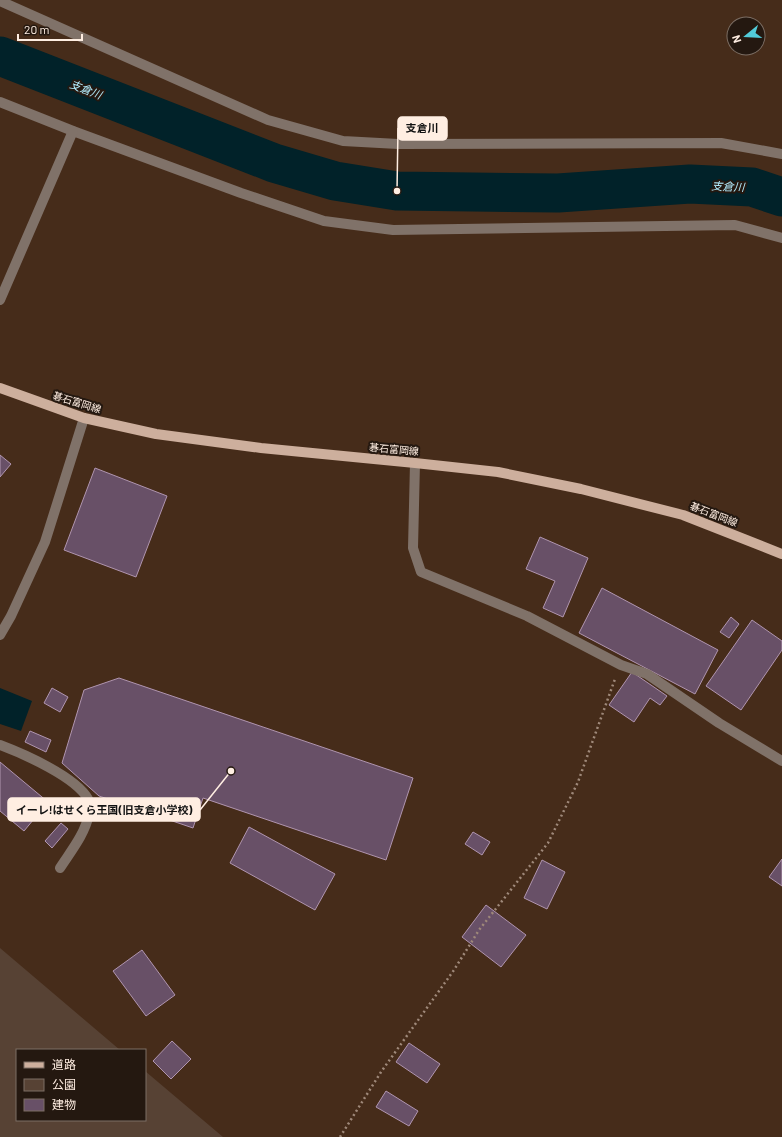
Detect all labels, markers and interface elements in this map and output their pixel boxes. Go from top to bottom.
scale bar [18,16,82,42]
north arrow [726,16,766,56]
text: 20 m [24,22,50,36]
text: N [729,34,743,45]
water label: 支倉川 [68,77,105,101]
callout: 支倉川 [398,117,447,140]
text: 支倉川 [406,121,439,134]
water label: 支倉川 [711,179,746,193]
street label: 碁石富岡線 [51,389,103,415]
street label: 碁石富岡線 [369,441,419,457]
street label: 碁石富岡線 [689,499,739,529]
callout: イーレ!はせくら王国(旧支倉小学校) [8,798,200,821]
text: イーレ!はせくら王国(旧支倉小学校) [16,803,192,816]
legend [16,1049,146,1121]
text: 道路 [52,1057,76,1071]
text: 公園 [52,1077,76,1091]
text: 建物 [52,1097,76,1111]

